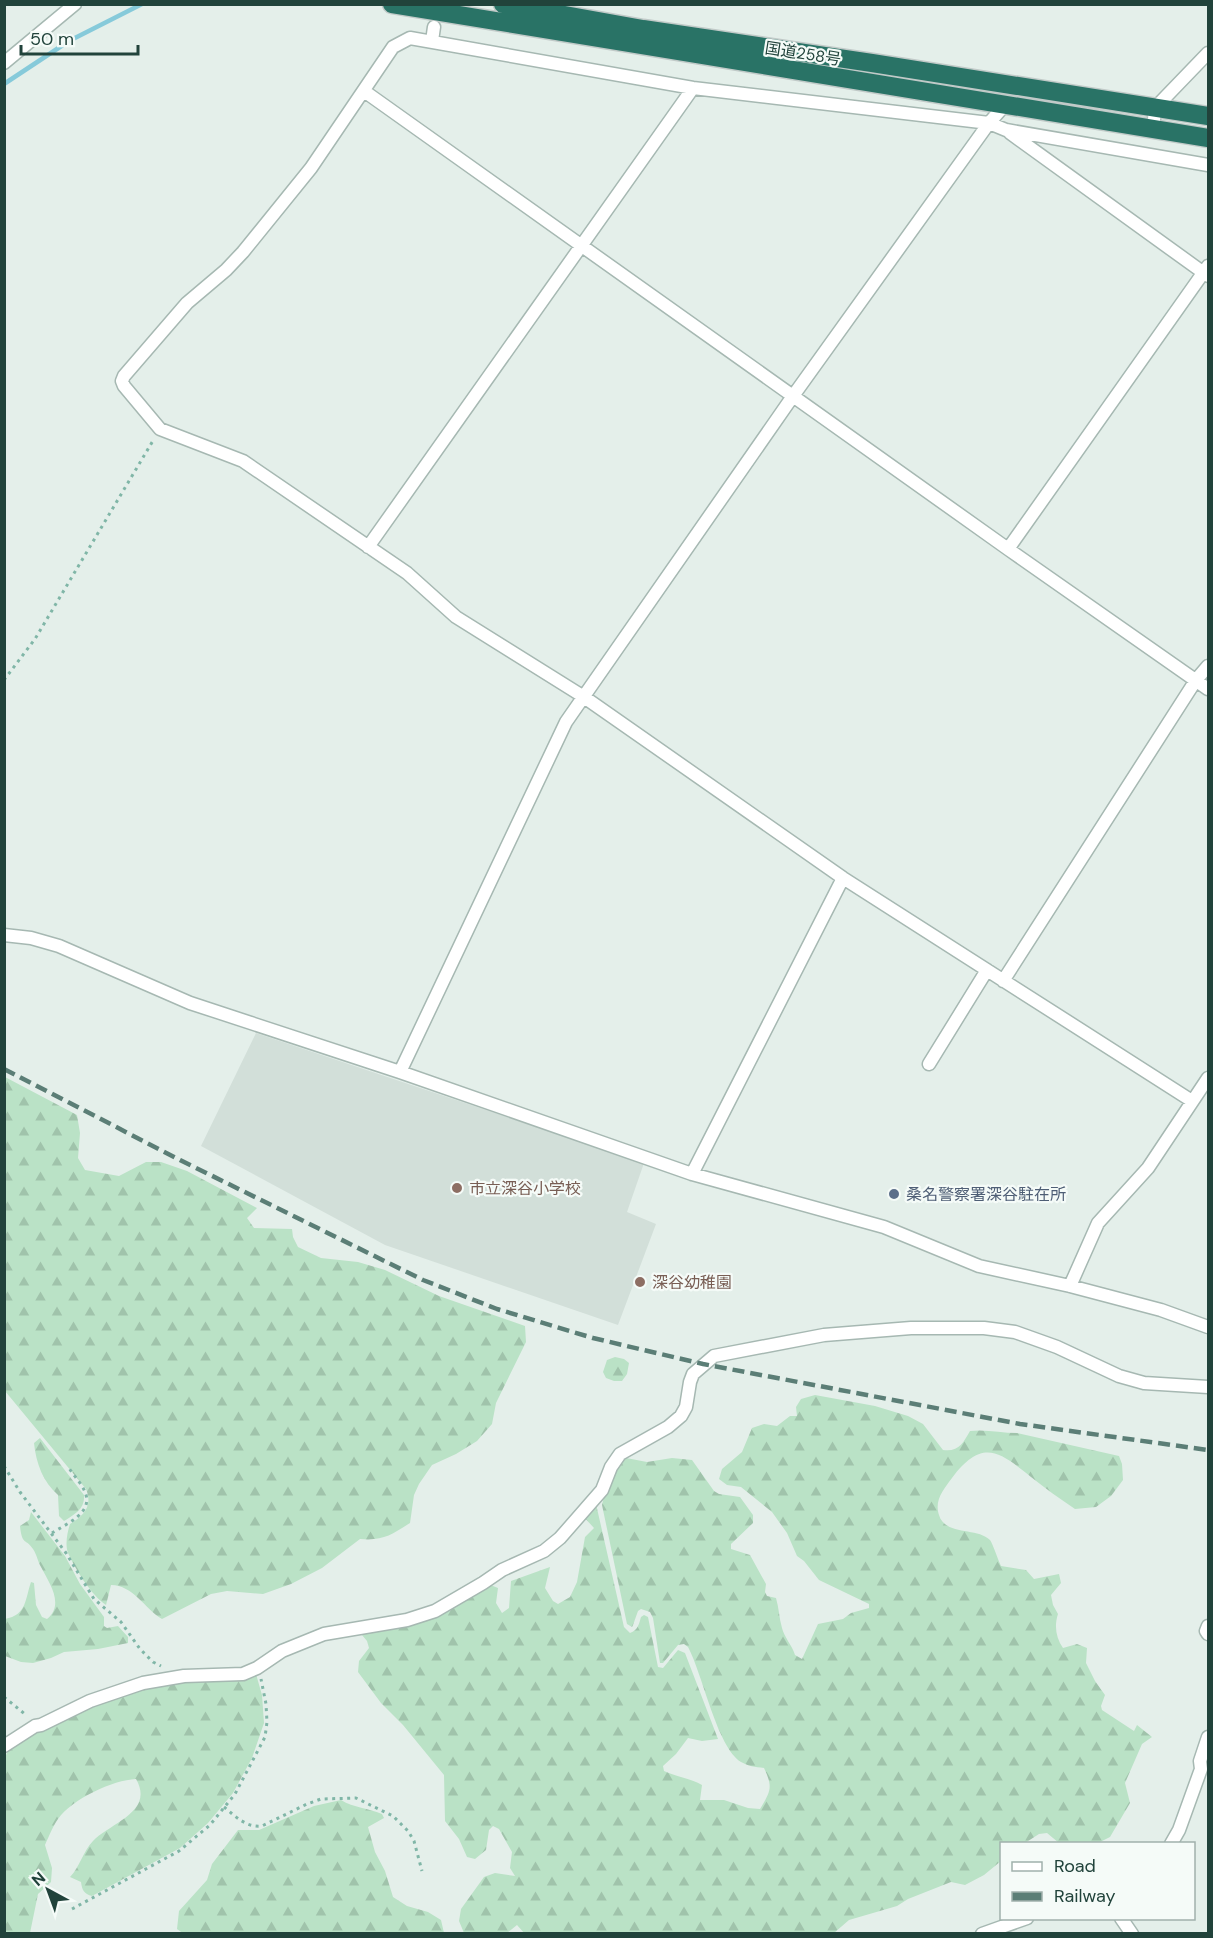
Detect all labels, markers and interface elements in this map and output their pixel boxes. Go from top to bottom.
scale bar [21,18,138,56]
text: 50 m [30,27,74,51]
street label: 国道258号 [763,37,842,70]
place label: 市立深谷小学校 [469,1178,581,1199]
marker: 市立深谷小学校 [450,1181,464,1195]
place label: 桑名警察署深谷駐在所 [906,1184,1066,1205]
marker: 桑名警察署深谷駐在所 [887,1187,901,1201]
place label: 深谷幼稚園 [652,1272,732,1293]
marker: 深谷幼稚園 [633,1275,647,1289]
legend [1000,1842,1195,1920]
text: Road [1054,1854,1096,1878]
north arrow [18,1860,78,1920]
text: N [27,1867,50,1891]
text: Railway [1054,1884,1116,1908]

